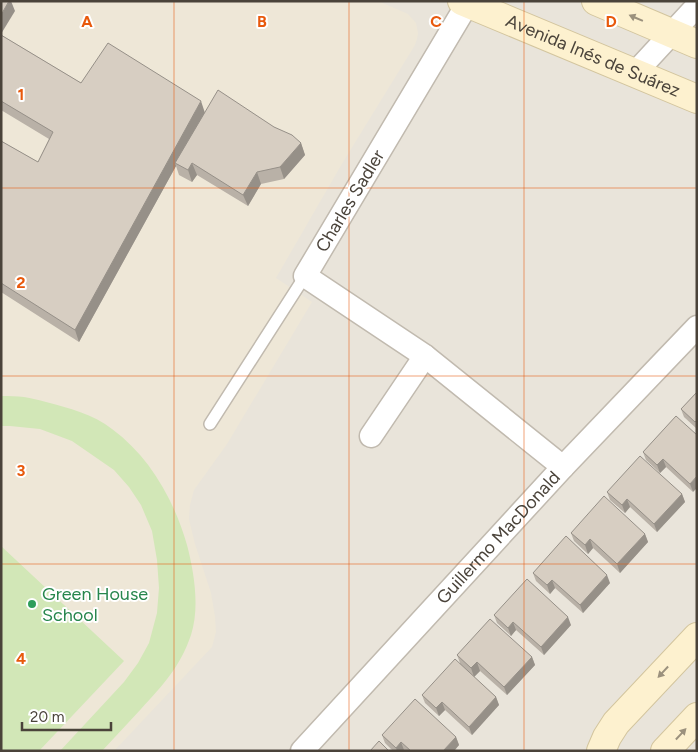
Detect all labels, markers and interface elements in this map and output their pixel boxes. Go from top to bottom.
street label: Avenida Inés de Suárez [503,10,684,102]
text: A [81,12,93,31]
text: B [257,12,267,31]
text: C [430,12,442,31]
text: D [605,12,617,31]
one-way arrow [628,14,643,22]
text: 1 [18,85,24,104]
street label: Charles Sadler [311,146,389,256]
text: 2 [16,273,26,292]
text: 3 [17,461,26,480]
street label: Guillermo MacDonald [432,466,565,609]
place label: Green House School [42,583,148,626]
marker: Green House School [26,598,38,610]
text: 4 [16,649,26,668]
one-way arrow [657,666,669,678]
scale bar [22,700,111,732]
text: 20 m [30,708,64,726]
one-way arrow [675,728,687,740]

